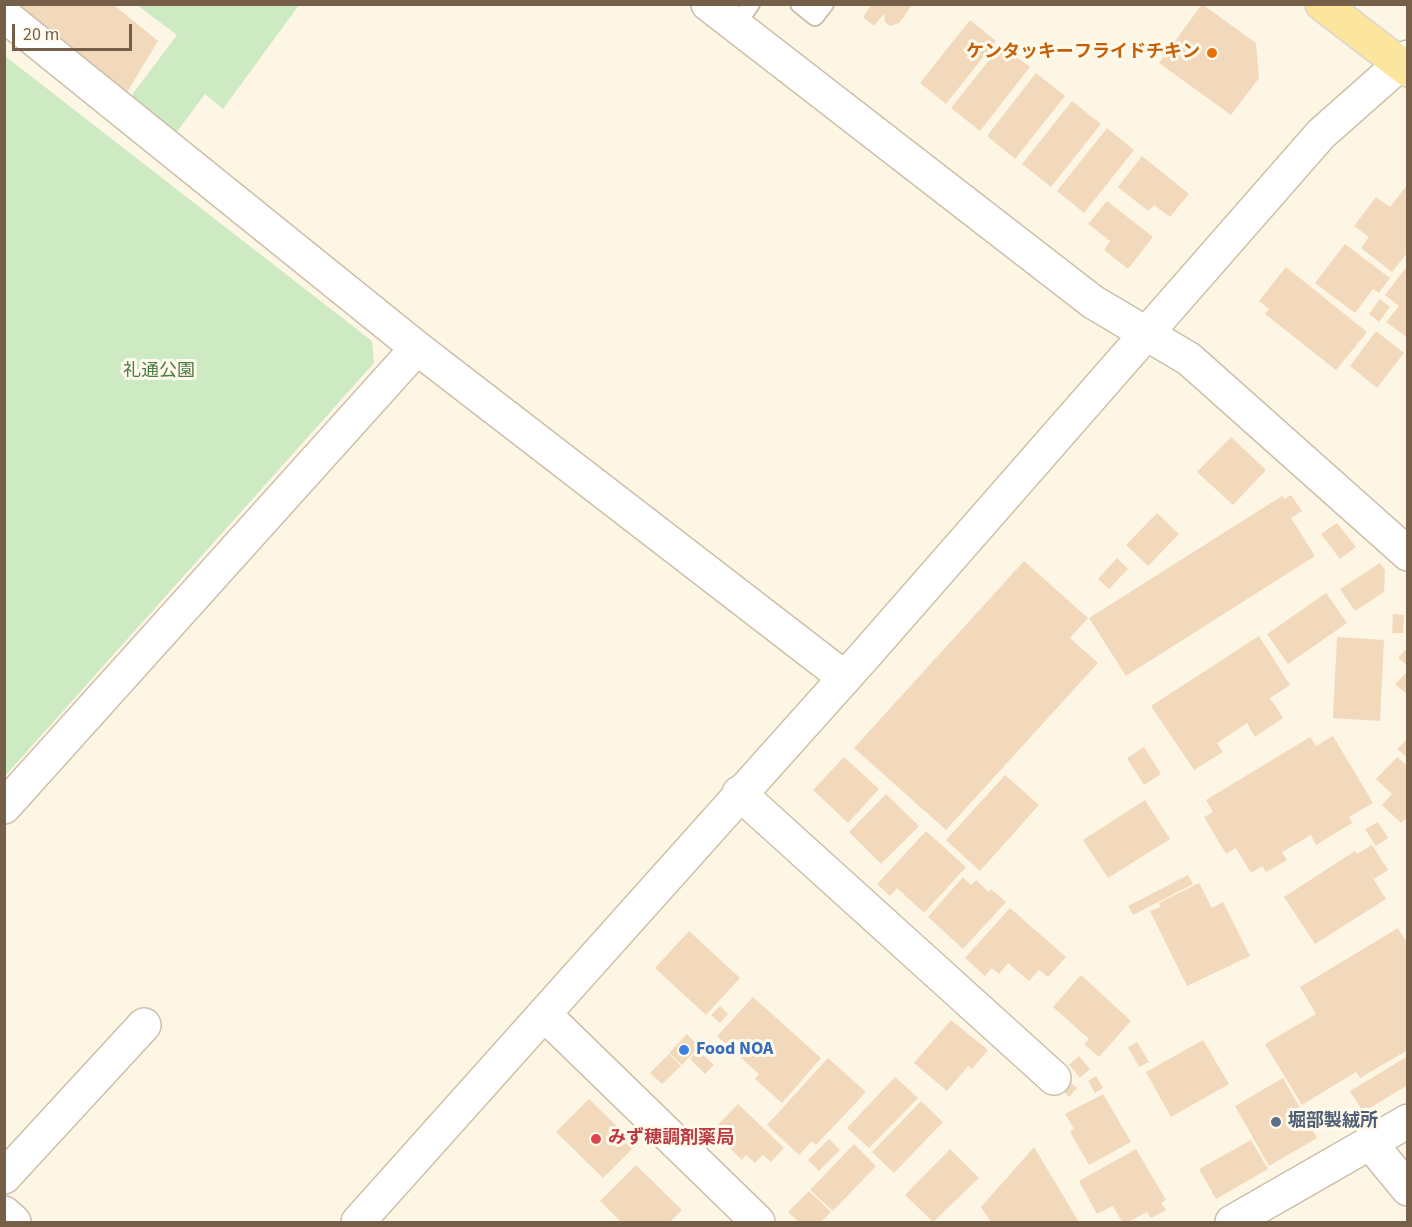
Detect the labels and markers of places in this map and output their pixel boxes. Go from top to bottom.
place label: ケンタッキーフライドチキン [966,42,1200,64]
marker: ケンタッキーフライドチキン [1205,46,1219,60]
place label: Food NOA [696,1039,773,1061]
marker: Food NOA [677,1043,691,1057]
place label: 堀部製絨所 [1288,1111,1378,1133]
marker: 堀部製絨所 [1269,1115,1283,1129]
place label: みず穂調剤薬局 [608,1128,734,1150]
marker: みず穂調剤薬局 [589,1132,603,1146]

